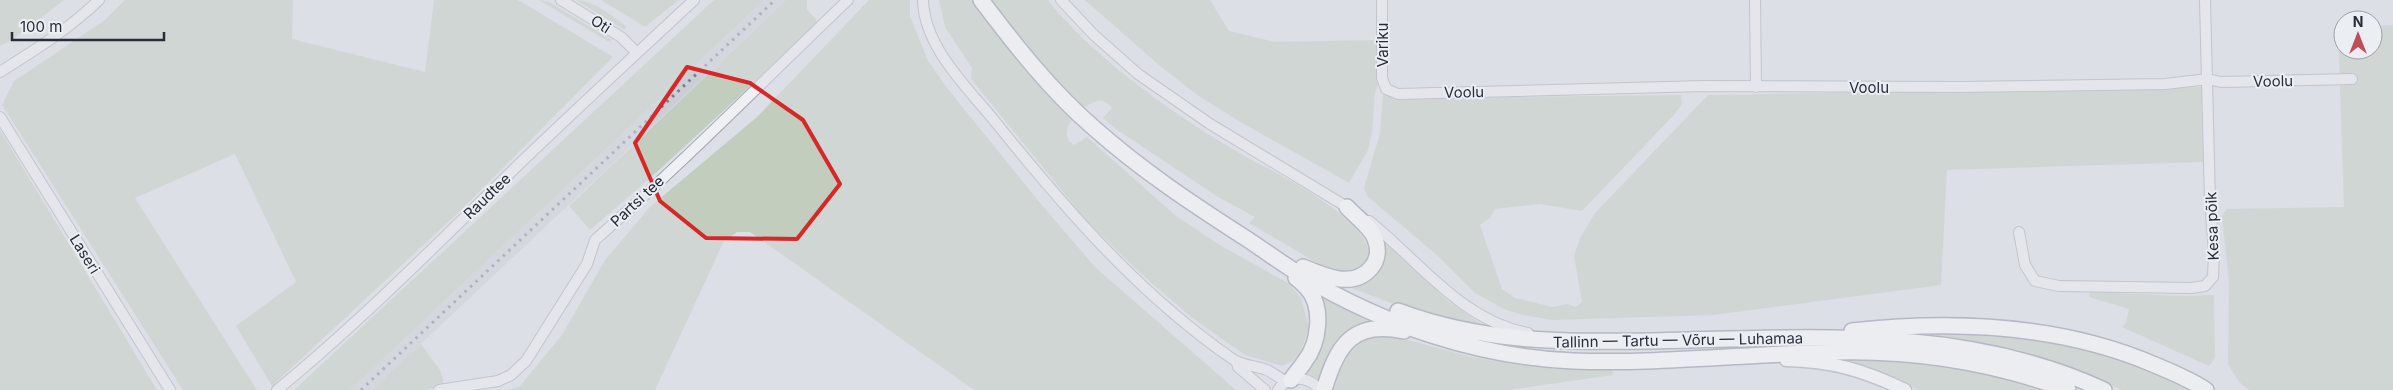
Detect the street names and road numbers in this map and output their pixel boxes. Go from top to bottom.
street label: Oti [587,11,615,37]
street label: Variku [1373,23,1392,67]
street label: Voolu [2253,71,2293,91]
street label: Voolu [1849,78,1889,97]
street label: Voolu [1444,82,1484,102]
street label: Raudtee [459,169,515,223]
street label: Partsi tee [606,171,668,231]
street label: Kesa põik [2201,191,2223,261]
street label: Laseri [66,231,104,277]
street label: Tallinn — Tartu — Võru — Luhamaa [1553,328,1803,352]

